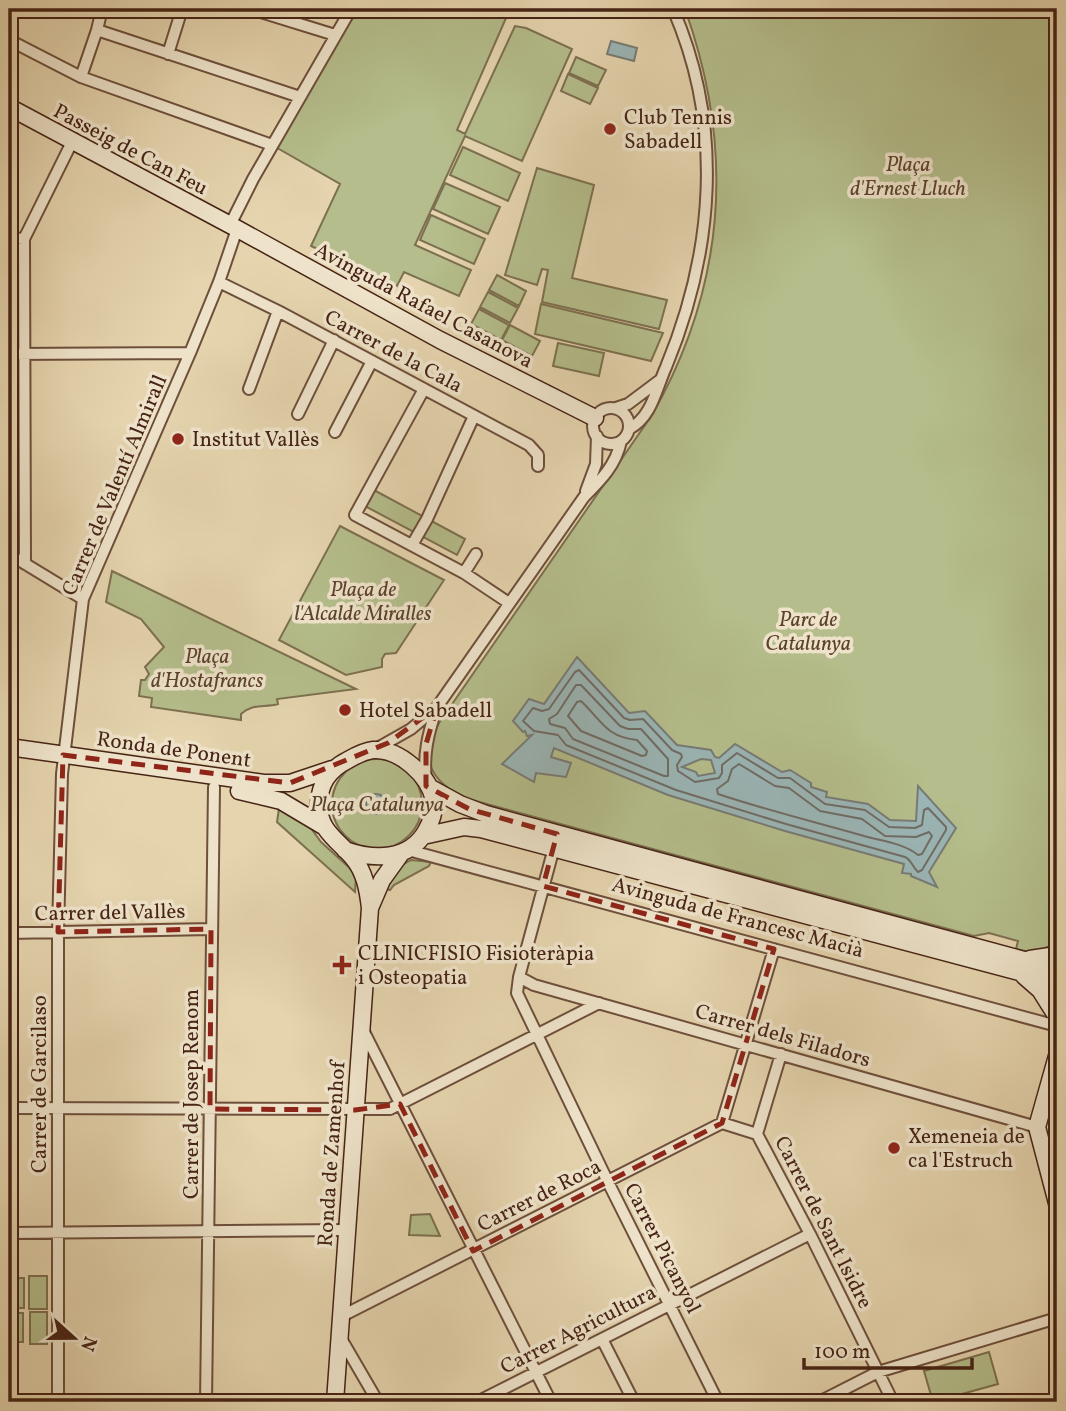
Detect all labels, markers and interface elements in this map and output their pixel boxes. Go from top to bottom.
street label: Passeig de Can Feu [48,97,213,203]
place label: Club Tennis Sabadell [624,104,732,157]
marker: Club Tennis Sabadell [602,121,618,137]
park label: Plaça d'Ernest Lluch [850,151,966,204]
street label: Avinguda Rafael Casanova [309,236,538,376]
street label: Carrer de la Cala [319,304,467,401]
street label: Carrer de Valentí Almirall [56,371,175,601]
place label: Institut Vallès [192,426,319,455]
marker: Institut Vallès [170,431,186,447]
park label: Plaça de l'Alcalde Miralles [295,576,432,629]
park label: Parc de Catalunya [765,606,851,659]
park label: Plaça d'Hostafrancs [151,643,263,696]
place label: Hotel Sabadell [359,697,492,726]
marker: Hotel Sabadell [337,702,353,718]
street label: Ronda de Ponent [95,725,253,776]
park label: Plaça Catalunya [310,791,444,820]
street label: Avinguda de Francesc Macià [608,871,867,966]
street label: Carrer del Vallès [34,898,186,929]
place label: CLINICFISIO Fisioteràpia i Osteopatia [358,940,595,993]
marker: CLINICFISIO Fisioteràpia i Osteopatia [332,955,352,975]
street label: Carrer de Josep Renom [178,989,207,1199]
street label: Carrer de Garcilaso [26,995,55,1173]
street label: Carrer dels Filadors [692,998,874,1075]
street label: Ronda de Zamenhof [312,1059,354,1248]
place label: Xemeneia de ca l'Estruch [908,1123,1025,1176]
street label: Carrer de Sant Isidre [767,1131,879,1314]
marker: Xemeneia de ca l'Estruch [886,1140,902,1156]
street label: Carrer de Roca [473,1153,607,1240]
street label: Carrer Picanyol [616,1178,707,1319]
street label: Carrer Agricultura [496,1279,662,1382]
north arrow [38,1302,108,1372]
scale bar [804,1327,972,1371]
text: N [73,1332,103,1355]
text: 100 m [814,1338,871,1367]

